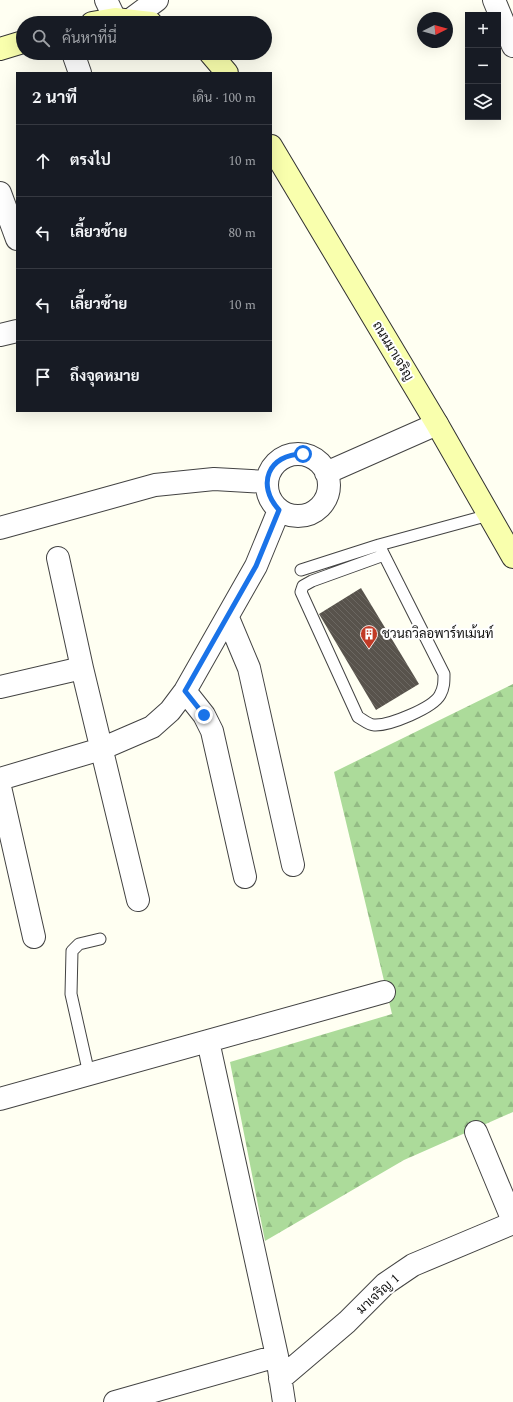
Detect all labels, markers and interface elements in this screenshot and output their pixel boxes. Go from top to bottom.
north arrow [417,12,453,48]
map controls [465,12,501,120]
button: + [465,12,501,48]
search box [16,16,272,60]
icon: search [30,27,52,49]
text: ค้นหาที่นี่ [62,27,117,50]
button: − [465,48,501,84]
button: layers [465,84,501,120]
text: 2 นาที [32,85,77,111]
text: เดิน · 100 m [192,88,256,108]
text: ตรงไป [70,149,111,172]
icon: ahead [32,150,54,172]
text: 10 m [229,151,256,171]
text: เลี้ยวซ้าย [70,221,127,244]
icon: left [32,222,54,244]
text: 80 m [229,223,256,243]
text: เลี้ยวซ้าย [70,293,127,316]
icon: left [32,294,54,316]
text: 10 m [229,295,256,315]
street label: ถนนมาเจริญ [367,317,419,385]
text: ถึงจุดหมาย [70,365,140,388]
icon: arrive [32,366,54,388]
route start [294,445,312,463]
building icon: ชวนถวิลอพาร์ทเม้นท์ [359,624,379,649]
place label: ชวนถวิลอพาร์ทเม้นท์ [382,624,494,644]
route end [195,706,213,724]
street label: มาเจริญ 1 [352,1269,404,1319]

